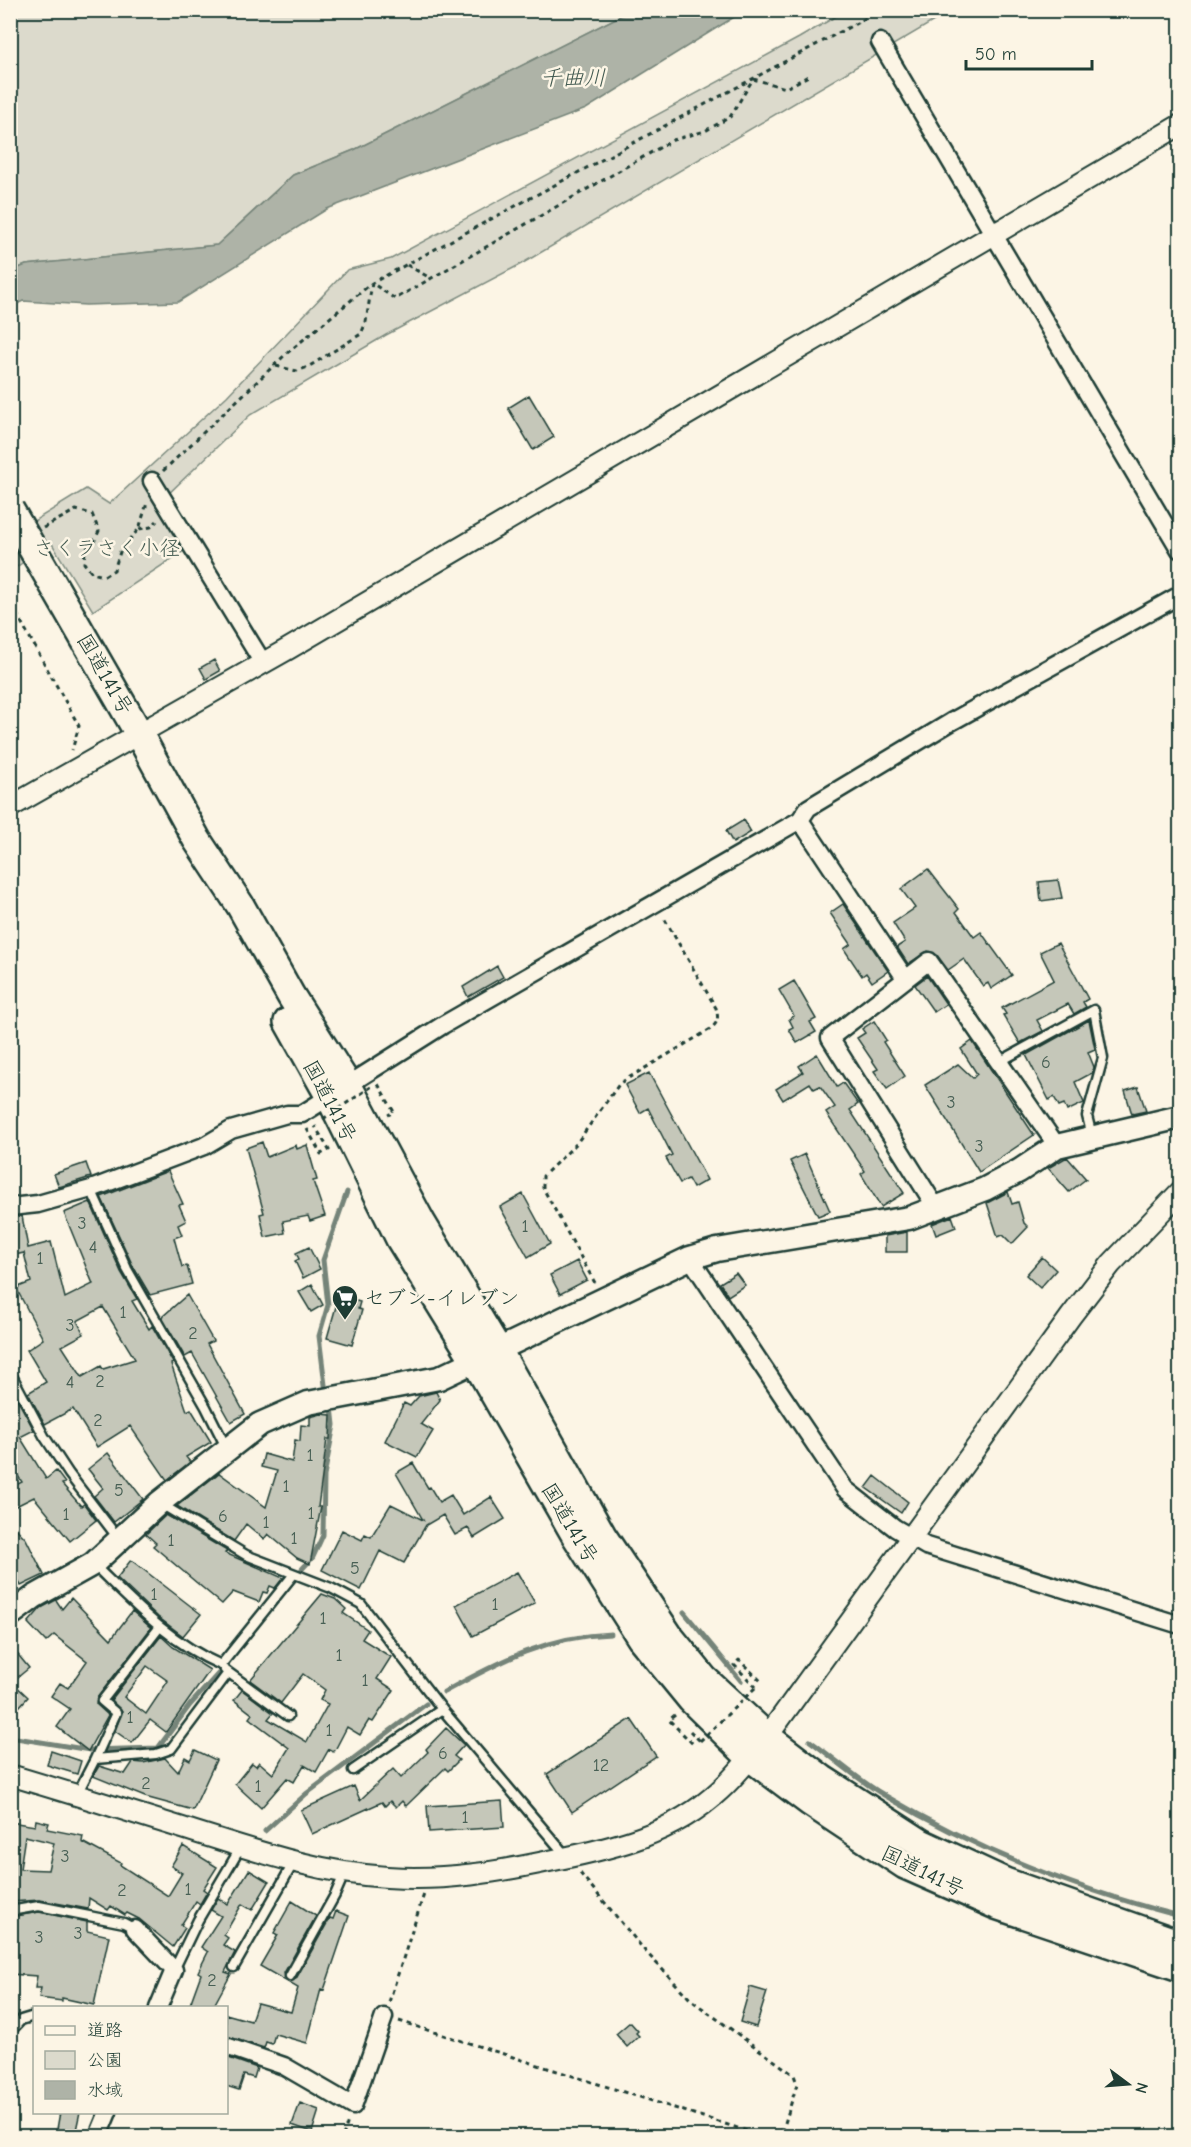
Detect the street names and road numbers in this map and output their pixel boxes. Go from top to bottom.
street label: 国道141号 [72,629,138,719]
street label: 国道141号 [298,1056,362,1146]
street label: 国道141号 [537,1478,603,1568]
street label: 国道141号 [877,1841,969,1901]

